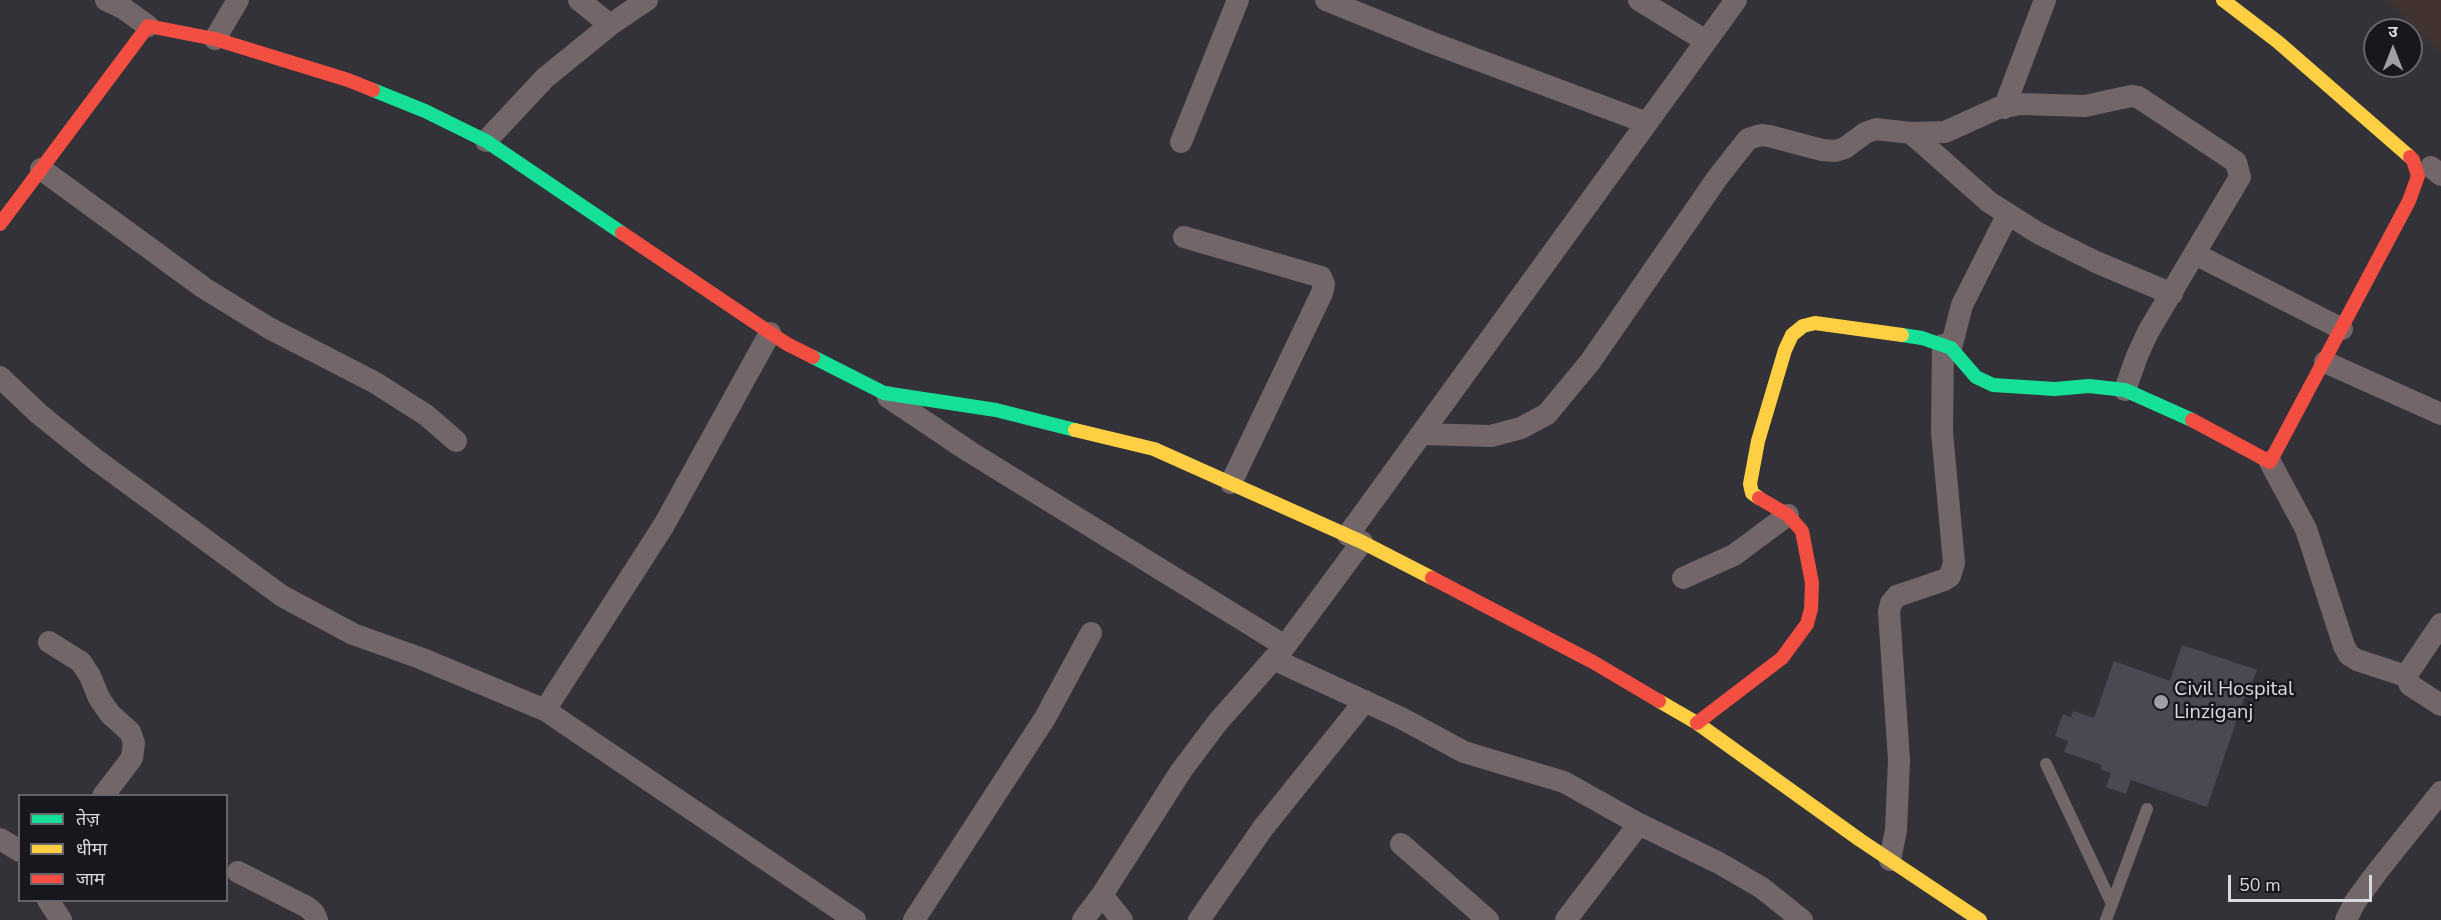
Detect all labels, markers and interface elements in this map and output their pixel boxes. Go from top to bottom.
north arrow [2363,18,2423,78]
text: उ [2388,21,2398,43]
place label: Civil Hospital Linziganj [2174,678,2294,725]
marker: Civil Hospital Linziganj [2152,693,2170,711]
legend [18,794,228,902]
text: तेज़ [76,807,100,831]
text: धीमा [76,837,107,861]
scale bar [2231,863,2375,901]
text: जाम [76,867,105,891]
text: 50 m [2239,873,2281,897]

